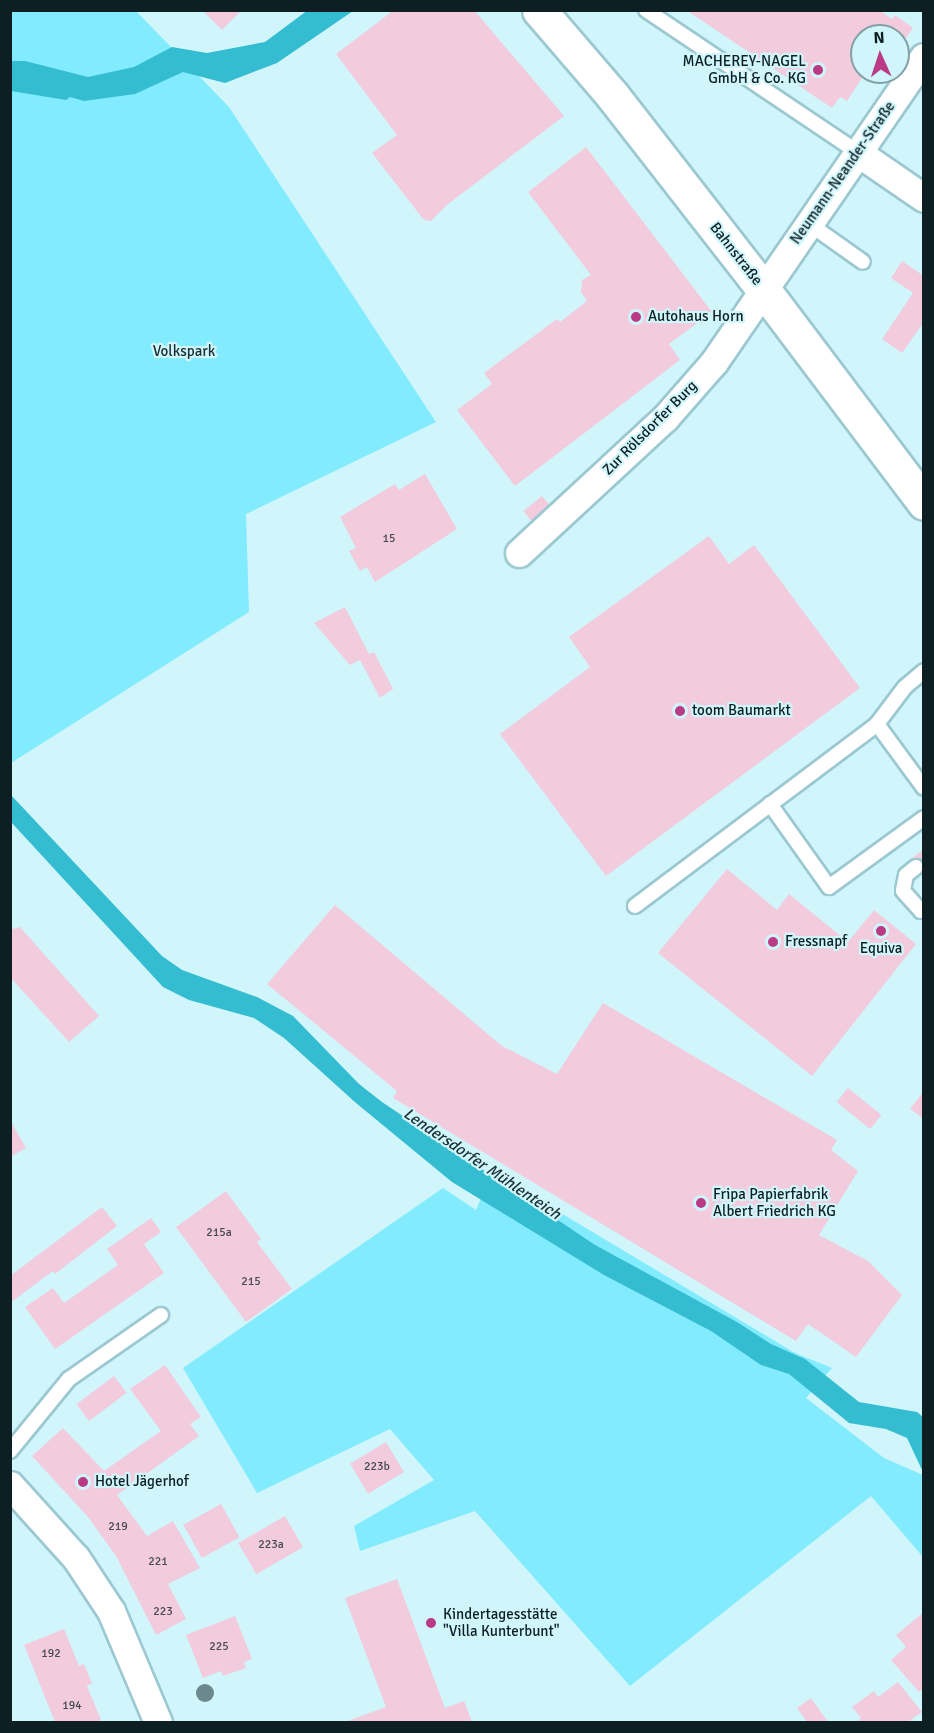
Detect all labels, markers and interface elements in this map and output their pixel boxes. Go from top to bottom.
north arrow [850,24,910,84]
text: N [873,28,885,48]
place label: MACHEREY-NAGEL GmbH & Co. KG [683,52,806,87]
marker: MACHEREY-NAGEL GmbH & Co. KG [811,63,825,77]
street label: Neumann-Neander-Straße [787,98,899,248]
street label: Bahnstraße [706,219,766,289]
place label: Autohaus Horn [648,308,744,326]
marker: Autohaus Horn [629,310,643,324]
park label: Volkspark [153,343,215,361]
street label: Zur Rölsdorfer Burg [599,377,701,479]
house number: 15 [383,532,395,546]
place label: toom Baumarkt [692,702,791,720]
marker: toom Baumarkt [673,704,687,718]
marker: Equiva [874,924,888,938]
place label: Fressnapf [785,933,847,951]
marker: Fressnapf [766,935,780,949]
place label: Equiva [860,940,902,958]
water label: Lendersdorfer Mühlenteich [400,1104,564,1224]
place label: Fripa Papierfabrik Albert Friedrich KG [713,1185,836,1220]
marker: Fripa Papierfabrik Albert Friedrich KG [694,1196,708,1210]
house number: 215a [206,1226,232,1240]
house number: 215 [241,1275,261,1289]
house number: 223b [364,1460,390,1474]
place label: Hotel Jägerhof [95,1473,189,1491]
marker: Hotel Jägerhof [76,1475,90,1489]
house number: 219 [108,1520,128,1534]
house number: 223a [258,1538,284,1552]
house number: 221 [148,1555,168,1569]
house number: 223 [153,1605,173,1619]
place label: Kindertagesstätte "Villa Kunterbunt" [443,1605,560,1640]
marker: Kindertagesstätte "Villa Kunterbunt" [424,1616,438,1630]
house number: 225 [209,1640,229,1654]
house number: 192 [41,1647,61,1661]
house number: 194 [62,1699,82,1713]

